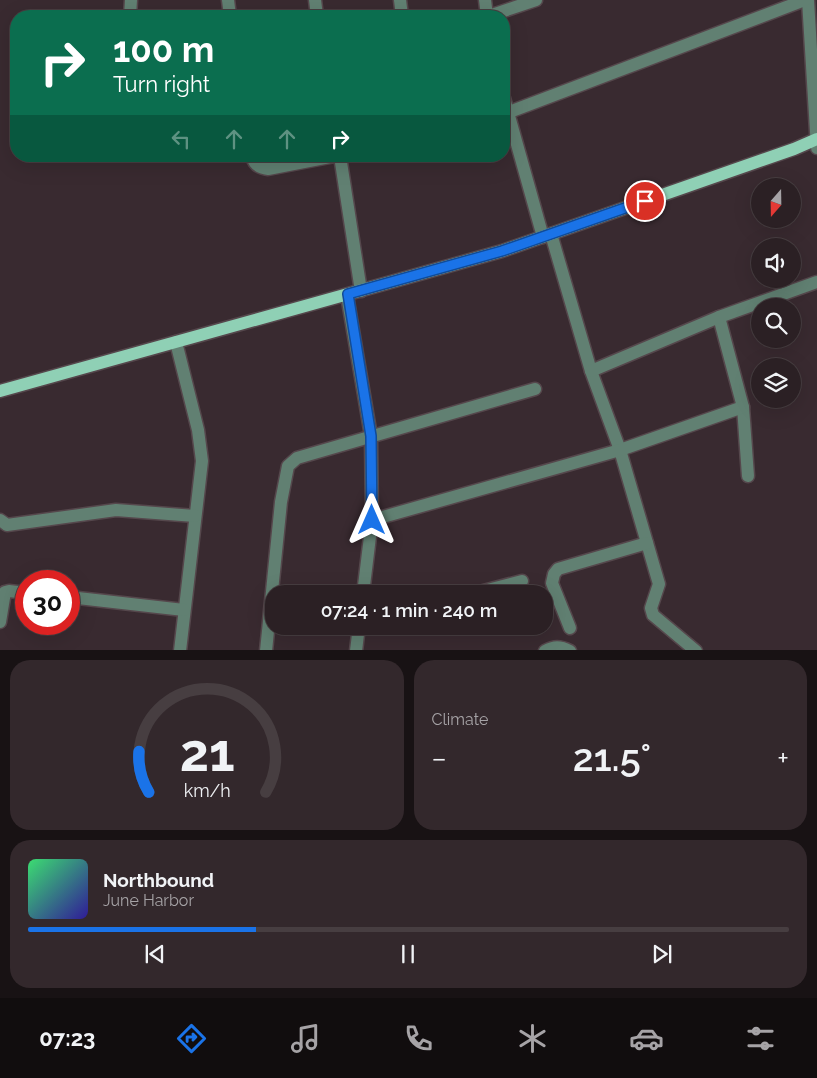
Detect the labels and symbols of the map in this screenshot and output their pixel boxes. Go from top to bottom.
north arrow [751,178,801,228]
pin [624,180,666,222]
position arrow [345,493,397,545]
speed limit sign: 30 [15,570,80,635]

